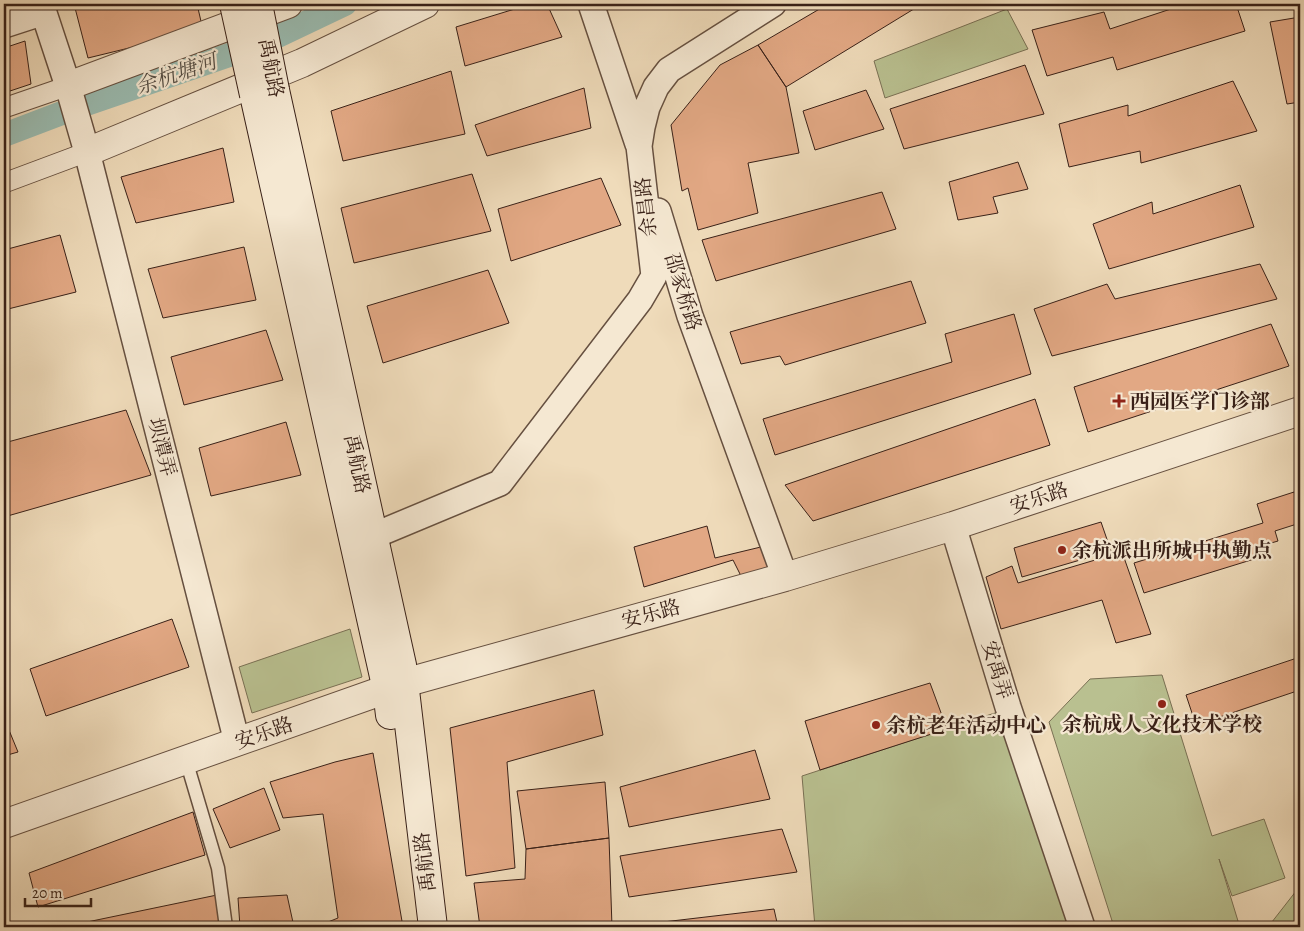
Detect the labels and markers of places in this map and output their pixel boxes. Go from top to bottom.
place label: 西园医学门诊部 [1130,388,1270,415]
marker: 西园医学门诊部 [1112,394,1126,408]
place label: 余杭派出所城中执勤点 [1072,537,1272,564]
marker: 余杭派出所城中执勤点 [1056,544,1068,556]
marker: 余杭成人文化技术学校 [1156,698,1168,710]
place label: 余杭成人文化技术学校 [1062,711,1262,738]
place label: 余杭老年活动中心 [886,712,1046,739]
marker: 余杭老年活动中心 [870,719,882,731]

